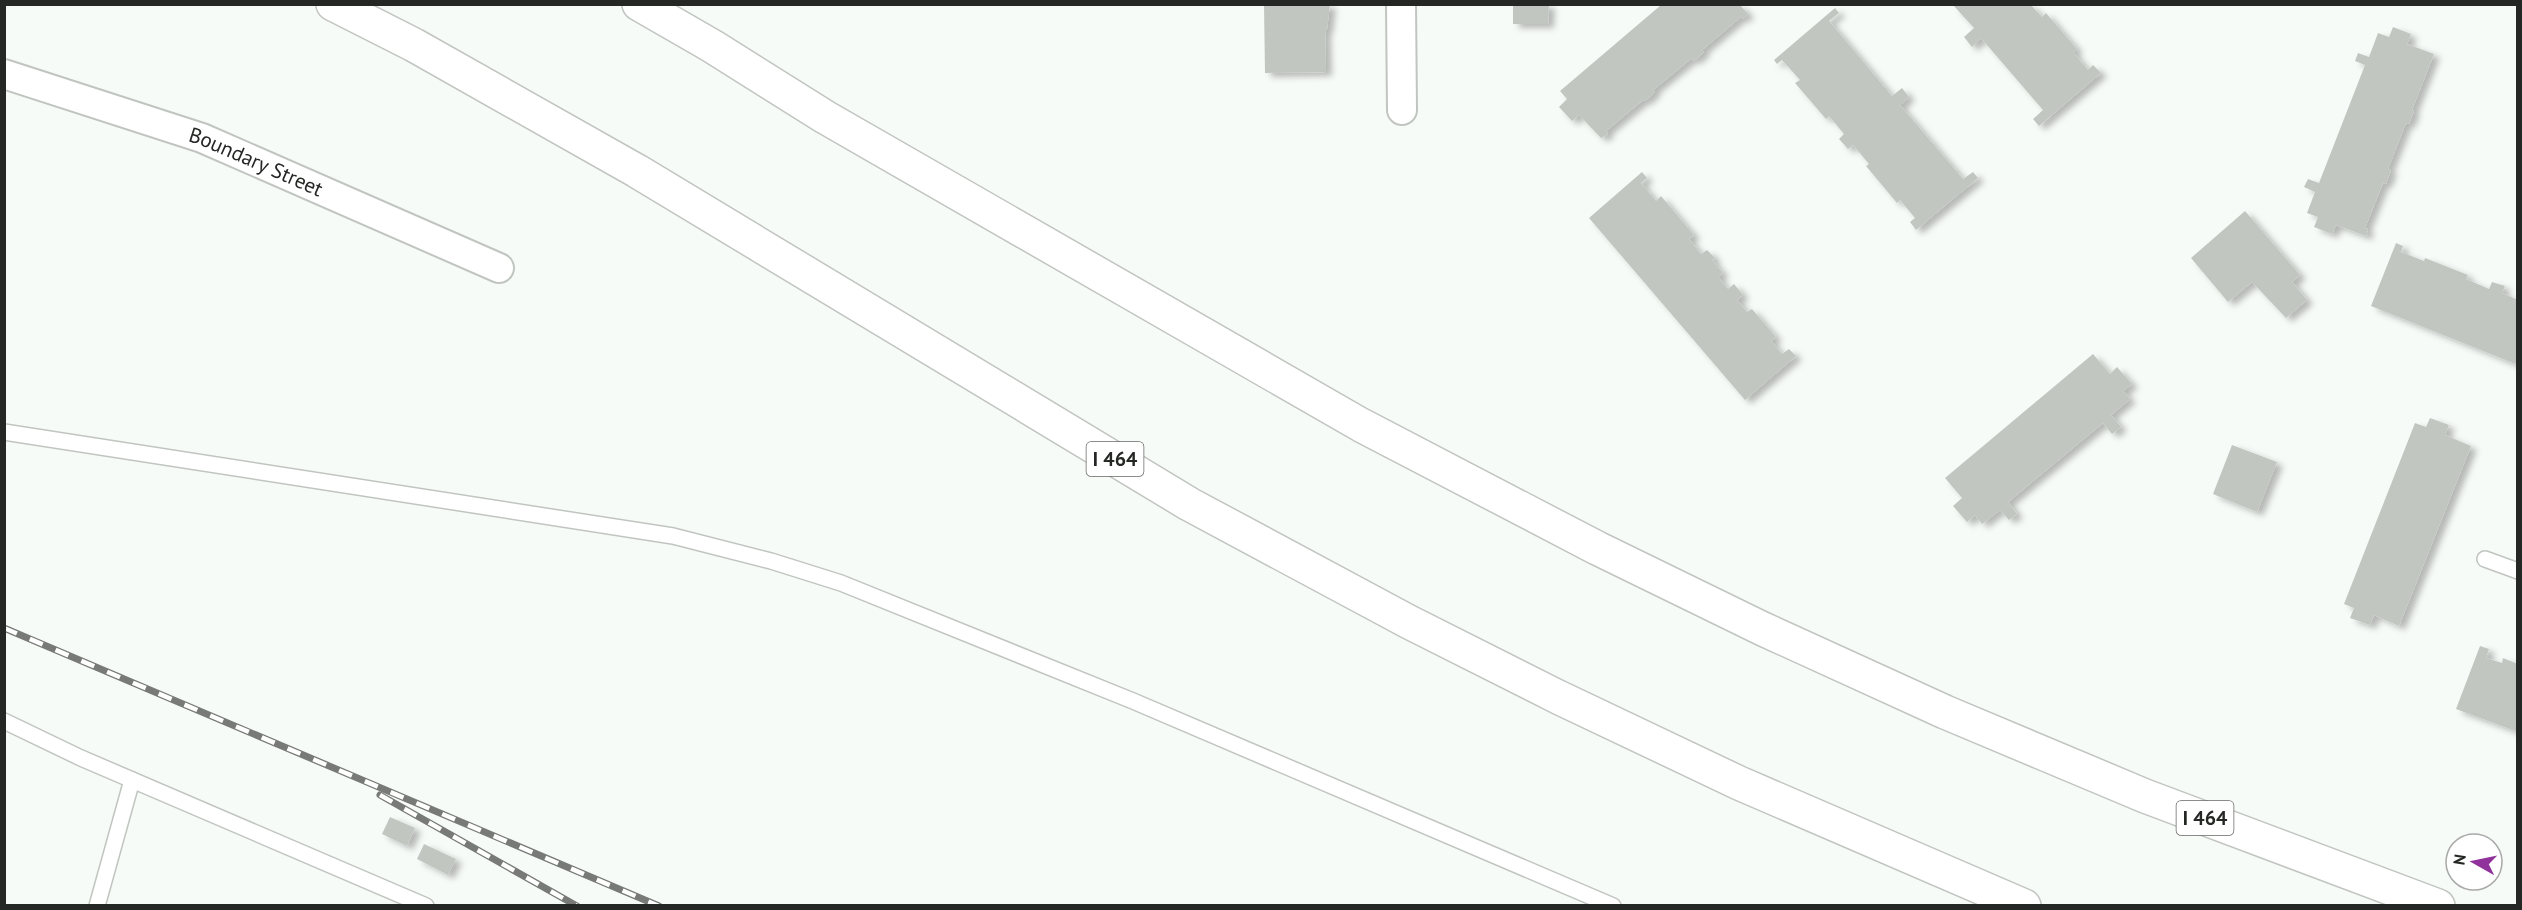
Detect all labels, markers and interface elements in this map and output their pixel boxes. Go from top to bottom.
street label: Boundary Street [186,121,327,202]
road number: I 464 [1086,442,1144,476]
road number: I 464 [2176,801,2234,835]
north arrow [2444,832,2504,892]
text: N [2448,853,2470,866]

